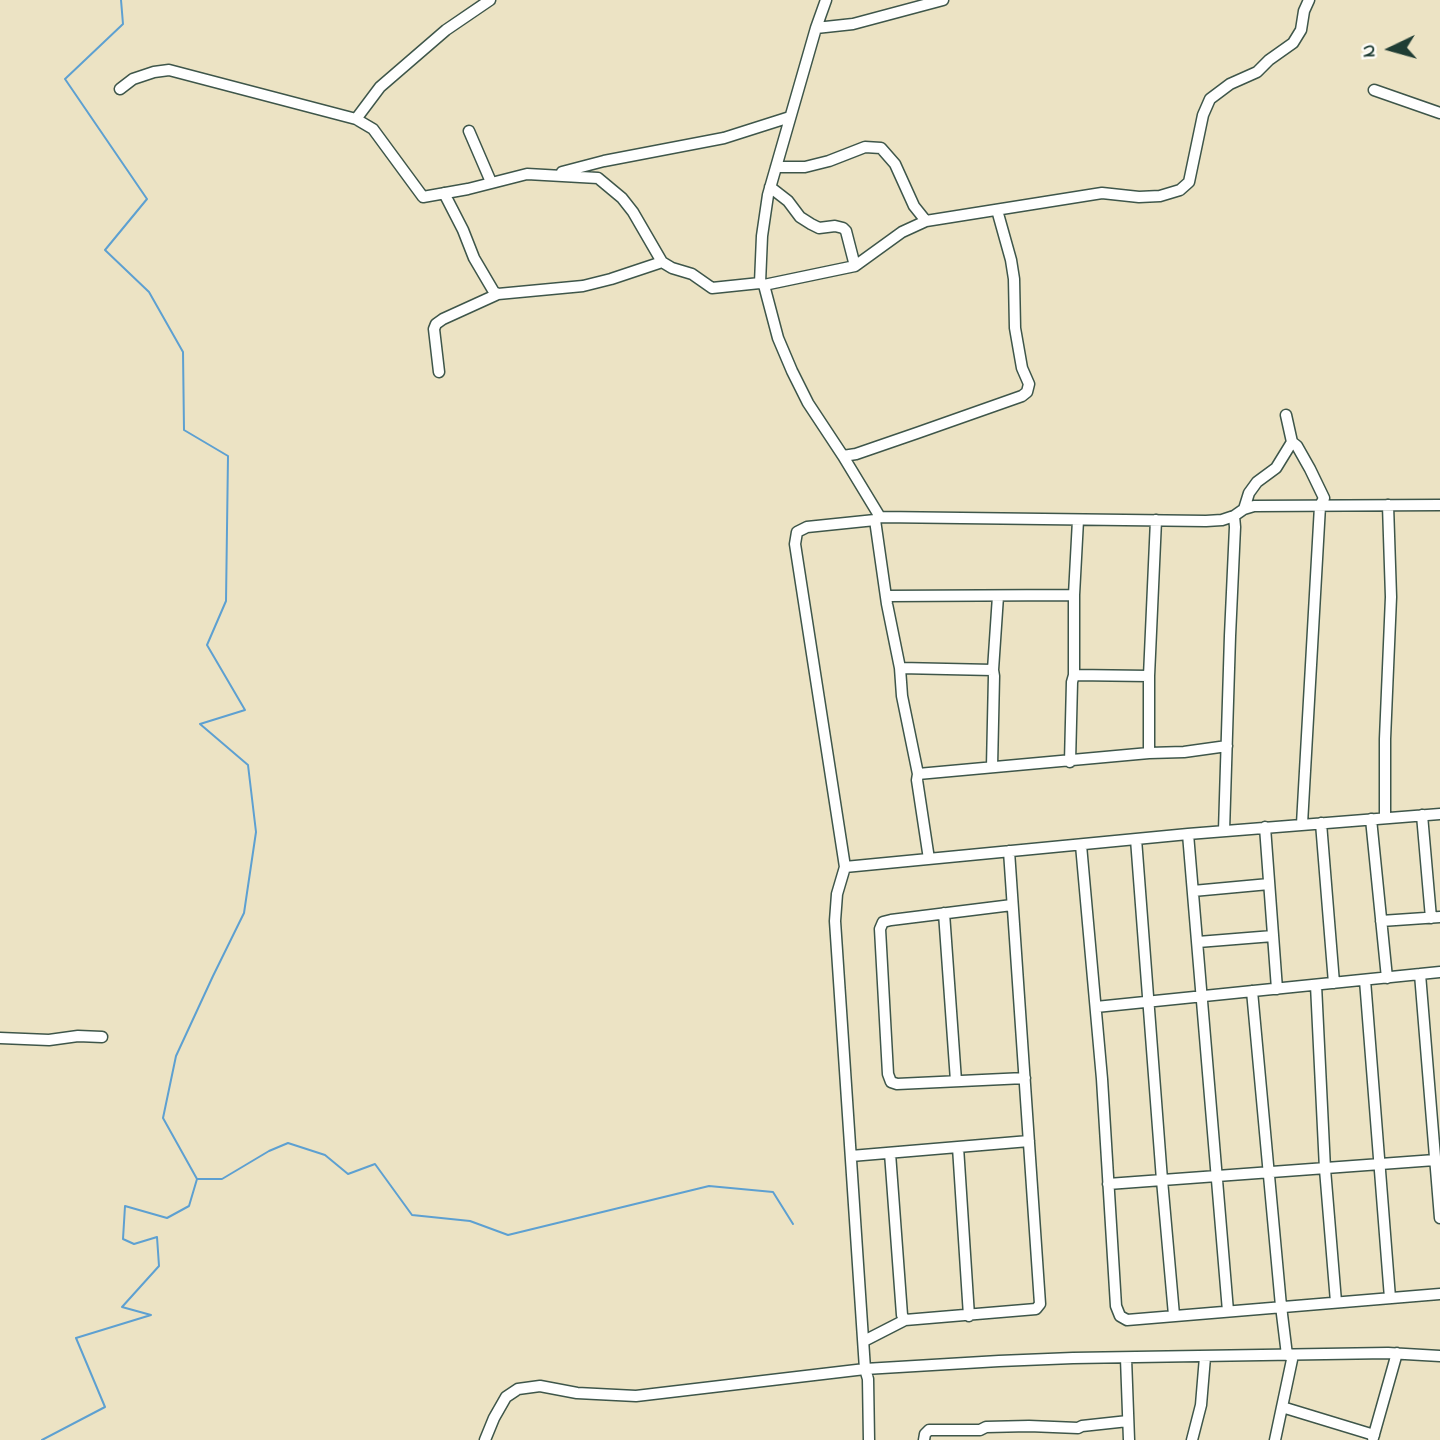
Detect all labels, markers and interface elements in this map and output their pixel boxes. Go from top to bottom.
north arrow [1356,14,1426,84]
text: N [1356,43,1384,58]

